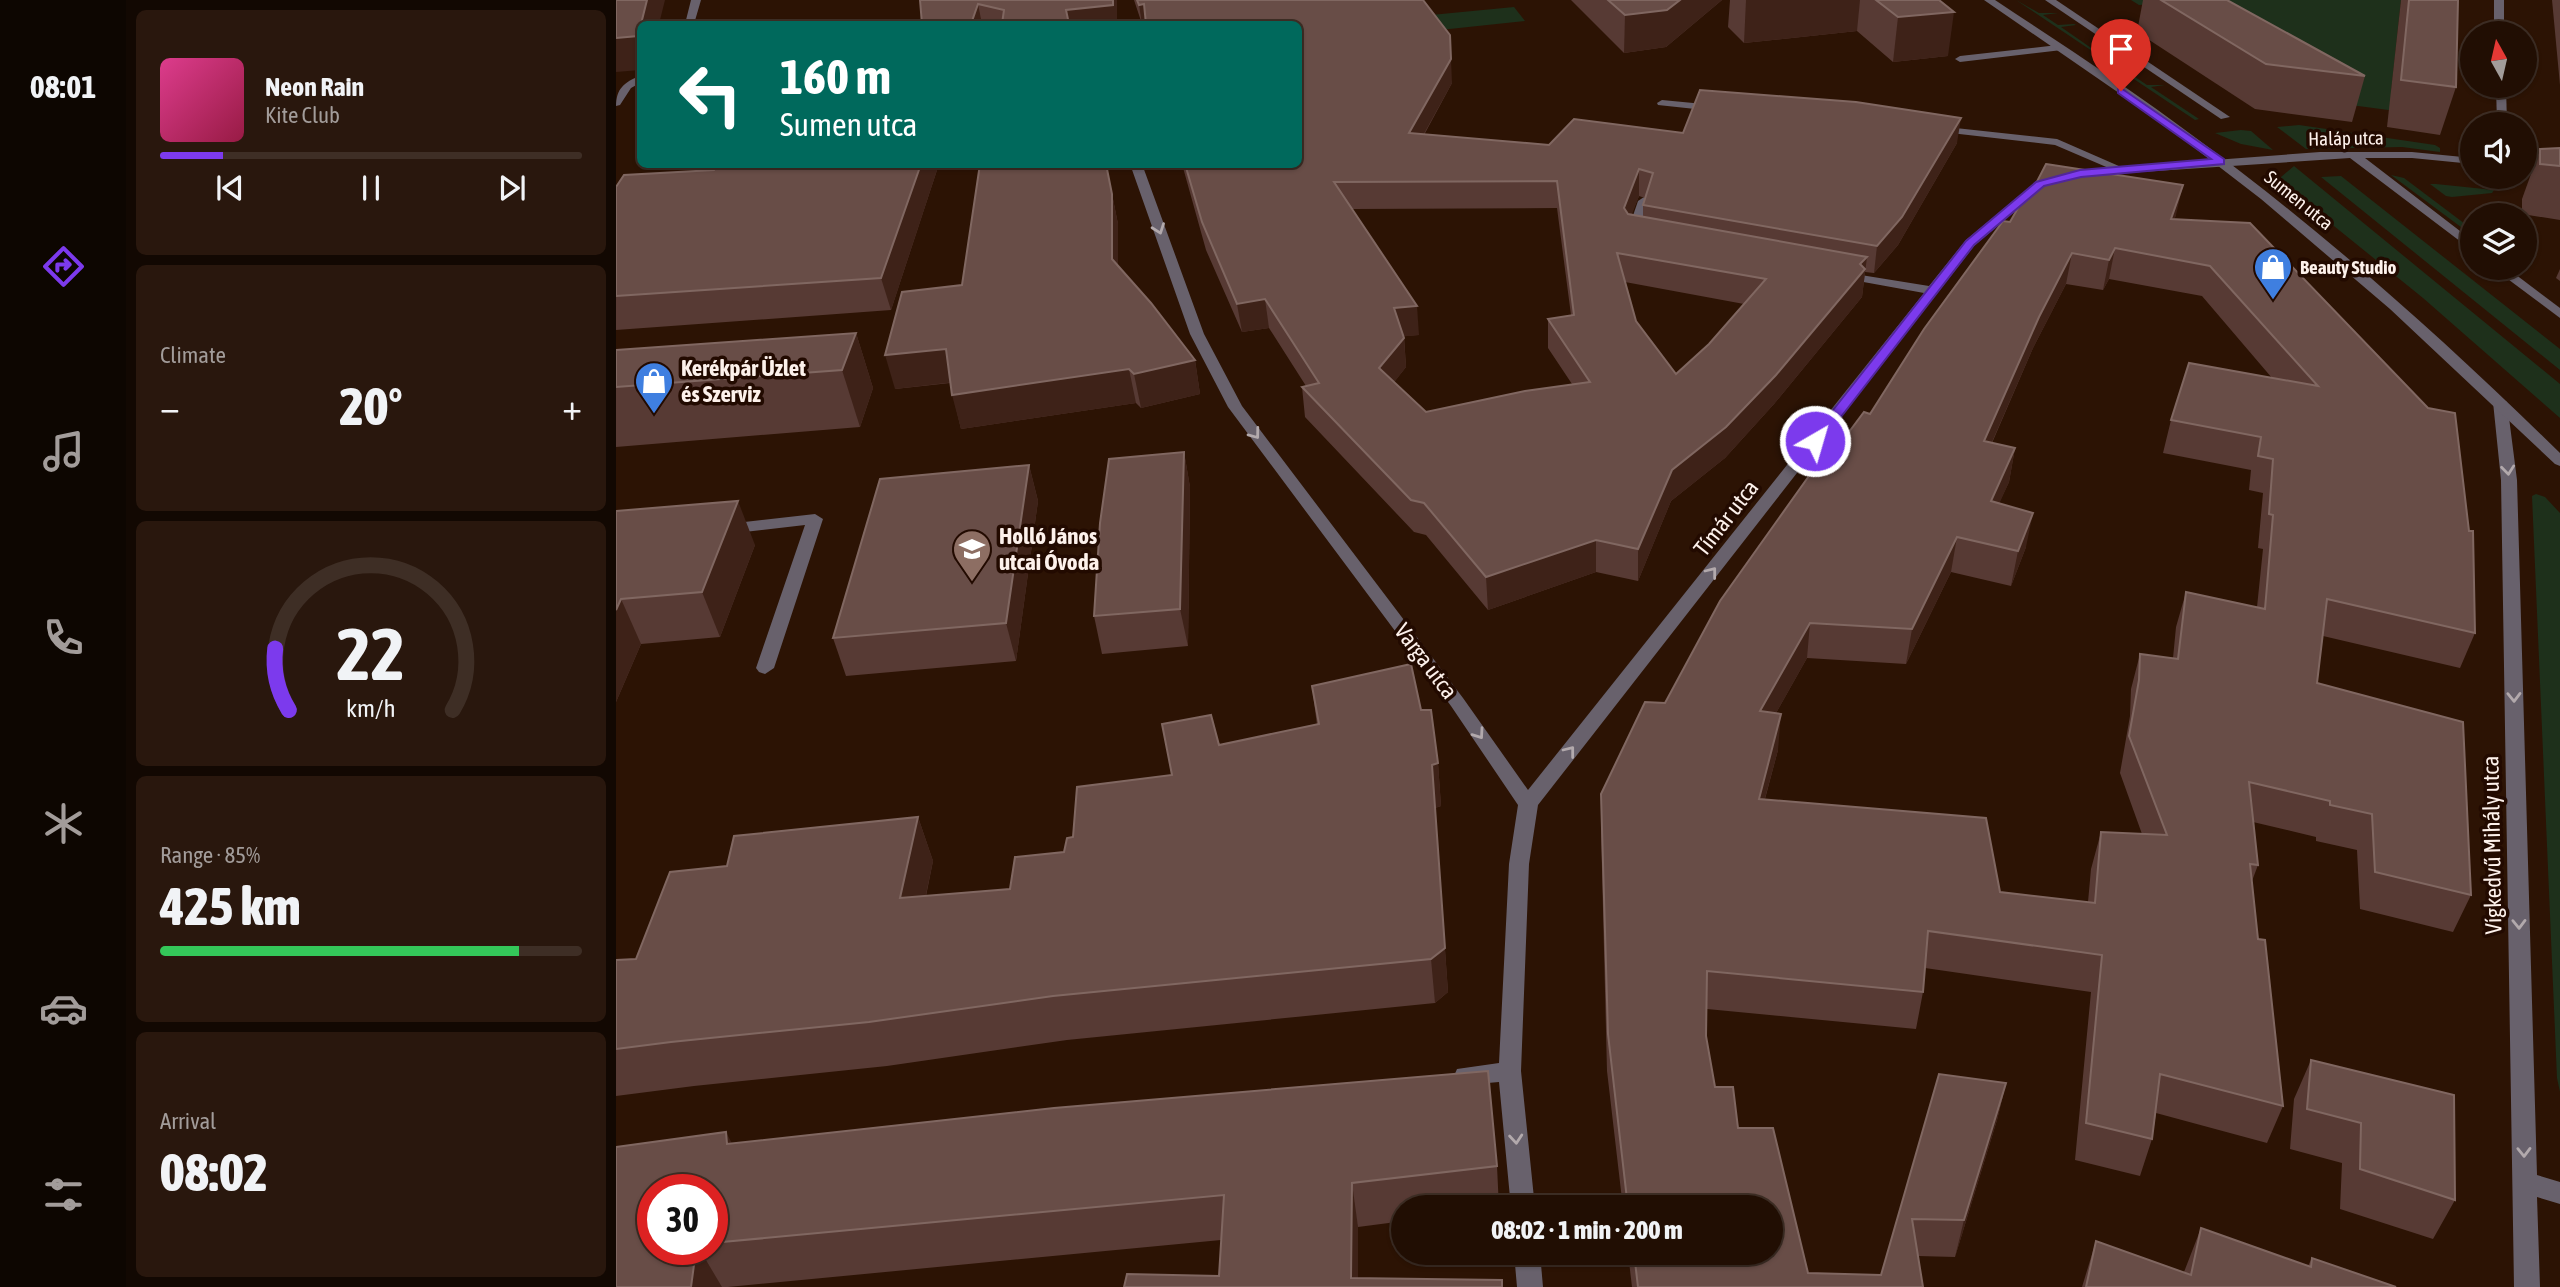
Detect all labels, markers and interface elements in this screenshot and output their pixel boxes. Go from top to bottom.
pin [2091,19,2151,91]
north arrow [2460,21,2538,98]
map controls [2460,21,2537,280]
icon: arrive [2102,30,2140,68]
text: 160 m [780,48,891,104]
icon: left [665,49,756,140]
text: 08:01 [30,68,96,105]
text: Neon Rain [265,72,364,102]
text: Kite Club [265,102,340,128]
text: Sumen utca [780,106,917,143]
button: sound [2460,112,2537,189]
street label: Haláp utca [2308,126,2384,150]
street label: Sumen utca [2260,166,2338,234]
icon: previous [211,169,249,207]
icon: pause [352,169,390,207]
icon: next [493,169,531,207]
button: layers [2460,203,2537,280]
one-way arrow [1151,222,1165,234]
icon: directions [39,242,88,291]
shop icon: Beauty Studio [2252,246,2294,301]
place label: Beauty Studio [2300,256,2397,278]
text: Climate [160,342,226,368]
place label: Kerékpár Üzlet és Szerviz [681,355,806,407]
shop icon: Kerékpár Üzlet és Szerviz [633,360,675,415]
text: 20° [339,376,403,436]
text: − [160,385,180,428]
text: + [562,385,582,428]
position arrow [1778,404,1852,478]
one-way arrow [1247,426,1259,438]
icon: music [39,427,88,476]
one-way arrow [2500,464,2515,475]
street label: Tímár utca [1688,475,1764,561]
place label: Holló János utcai Óvoda [999,523,1100,575]
school or university icon: Holló János utcai Óvoda [951,528,993,583]
one-way arrow [1703,568,1716,580]
text: 22 [337,612,405,695]
icon: phone [39,613,88,662]
street label: Varga utca [1389,618,1463,704]
one-way arrow [2506,692,2521,703]
text: km/h [346,693,396,721]
one-way arrow [1471,726,1483,739]
one-way arrow [1562,746,1575,758]
street label: Vígkedvű Mihály utca [2477,755,2507,935]
icon: climate [39,799,88,848]
text: Range · 85% [160,842,260,868]
text: 425 km [160,876,301,936]
one-way arrow [2511,919,2526,930]
icon: car [39,984,88,1033]
text: Arrival [160,1108,216,1134]
one-way arrow [1509,1133,1524,1145]
text: 08:02 [160,1142,268,1202]
one-way arrow [2516,1147,2532,1158]
icon: filters [39,1170,88,1219]
speed limit sign: 30 [637,1174,728,1265]
text: 08:02 · 1 min · 200 m [1491,1215,1683,1245]

